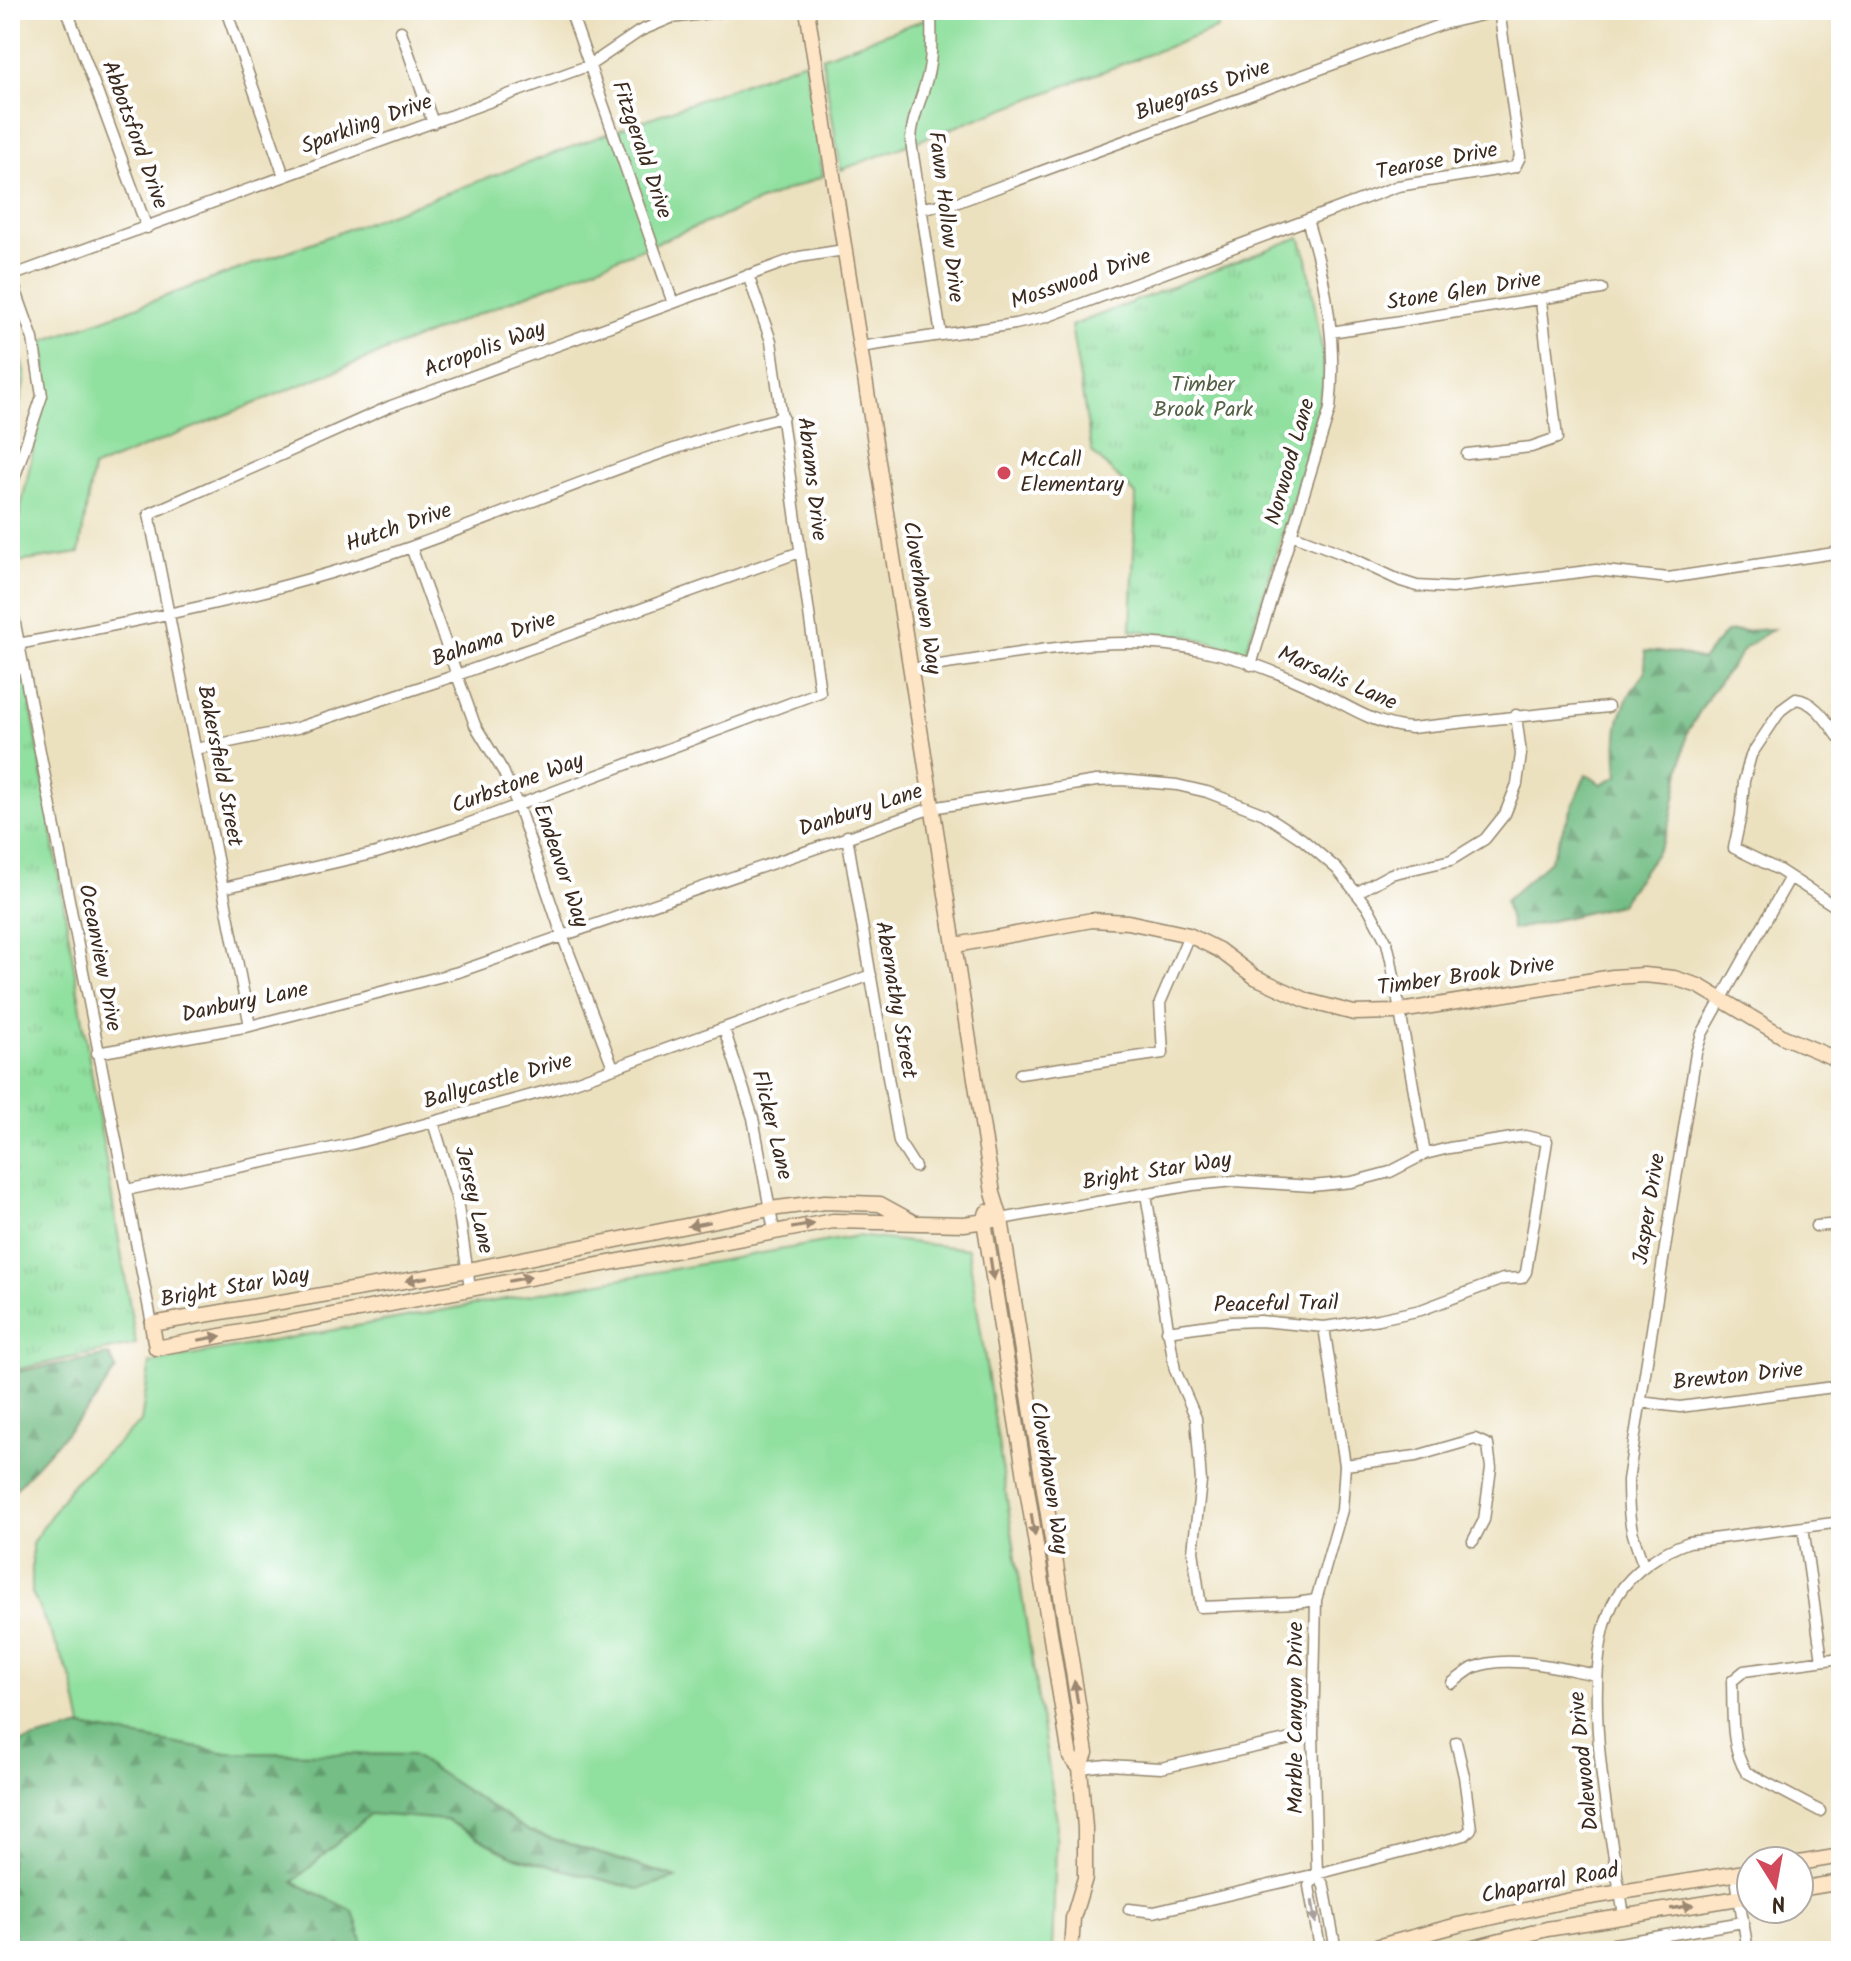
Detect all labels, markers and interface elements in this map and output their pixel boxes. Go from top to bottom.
street label: Bluegrass Drive [1131,50,1276,132]
street label: Abbotsford Drive [91,56,177,214]
street label: Fitzgerald Drive [601,76,681,224]
street label: Sparkling Drive [296,85,438,165]
street label: Fawn Hollow Drive [917,129,973,305]
street label: Tearose Drive [1373,133,1501,191]
street label: Mosswood Drive [1006,240,1156,320]
street label: Stone Glen Drive [1384,263,1544,321]
street label: Acropolis Way [419,312,552,388]
park label: Timber Brook Park [1153,368,1254,428]
street label: Norwood Lane [1256,394,1326,530]
street label: Abrams Drive [786,415,836,543]
place label: McCall Elementary [1020,443,1124,503]
marker: McCall Elementary [995,464,1013,482]
street label: Hutch Drive [341,493,457,562]
street label: Cloverhaven Way [892,519,950,678]
street label: Bahama Drive [427,602,561,678]
street label: Marsalis Lane [1272,637,1402,721]
street label: Bakersfield Street [186,682,252,850]
street label: Curbstone Way [447,744,590,824]
street label: Danbury Lane [794,774,928,848]
street label: Endeavor Way [522,799,598,933]
street label: Oceanview Drive [68,881,130,1035]
street label: Abernathy Street [864,918,926,1082]
street label: Timber Brook Drive [1375,947,1557,1007]
street label: Danbury Lane [178,972,312,1034]
street label: Ballycastle Drive [419,1044,577,1120]
street label: Flicker Lane [740,1066,802,1184]
street label: Jersey Lane [444,1143,502,1258]
street label: Bright Star Way [1080,1143,1235,1201]
street label: Jasper Drive [1624,1151,1676,1267]
one-way arrow [687,1218,712,1230]
one-way arrow [791,1220,816,1232]
one-way arrow [986,1256,998,1281]
street label: Bright Star Way [158,1258,313,1318]
one-way arrow [508,1272,533,1284]
one-way arrow [404,1273,429,1285]
street label: Peaceful Trail [1213,1286,1339,1324]
one-way arrow [197,1331,222,1343]
street label: Brewton Drive [1671,1353,1805,1401]
street label: Cloverhaven Way [1019,1399,1077,1558]
one-way arrow [1027,1513,1040,1538]
street label: Marble Canyon Drive [1279,1622,1314,1814]
one-way arrow [1069,1679,1082,1704]
street label: Dalewood Drive [1560,1689,1610,1833]
north arrow [1735,1845,1815,1925]
street label: Chaparral Road [1478,1853,1623,1914]
text: N [1768,1884,1788,1921]
one-way arrow [1308,1900,1320,1925]
one-way arrow [1670,1900,1695,1913]

